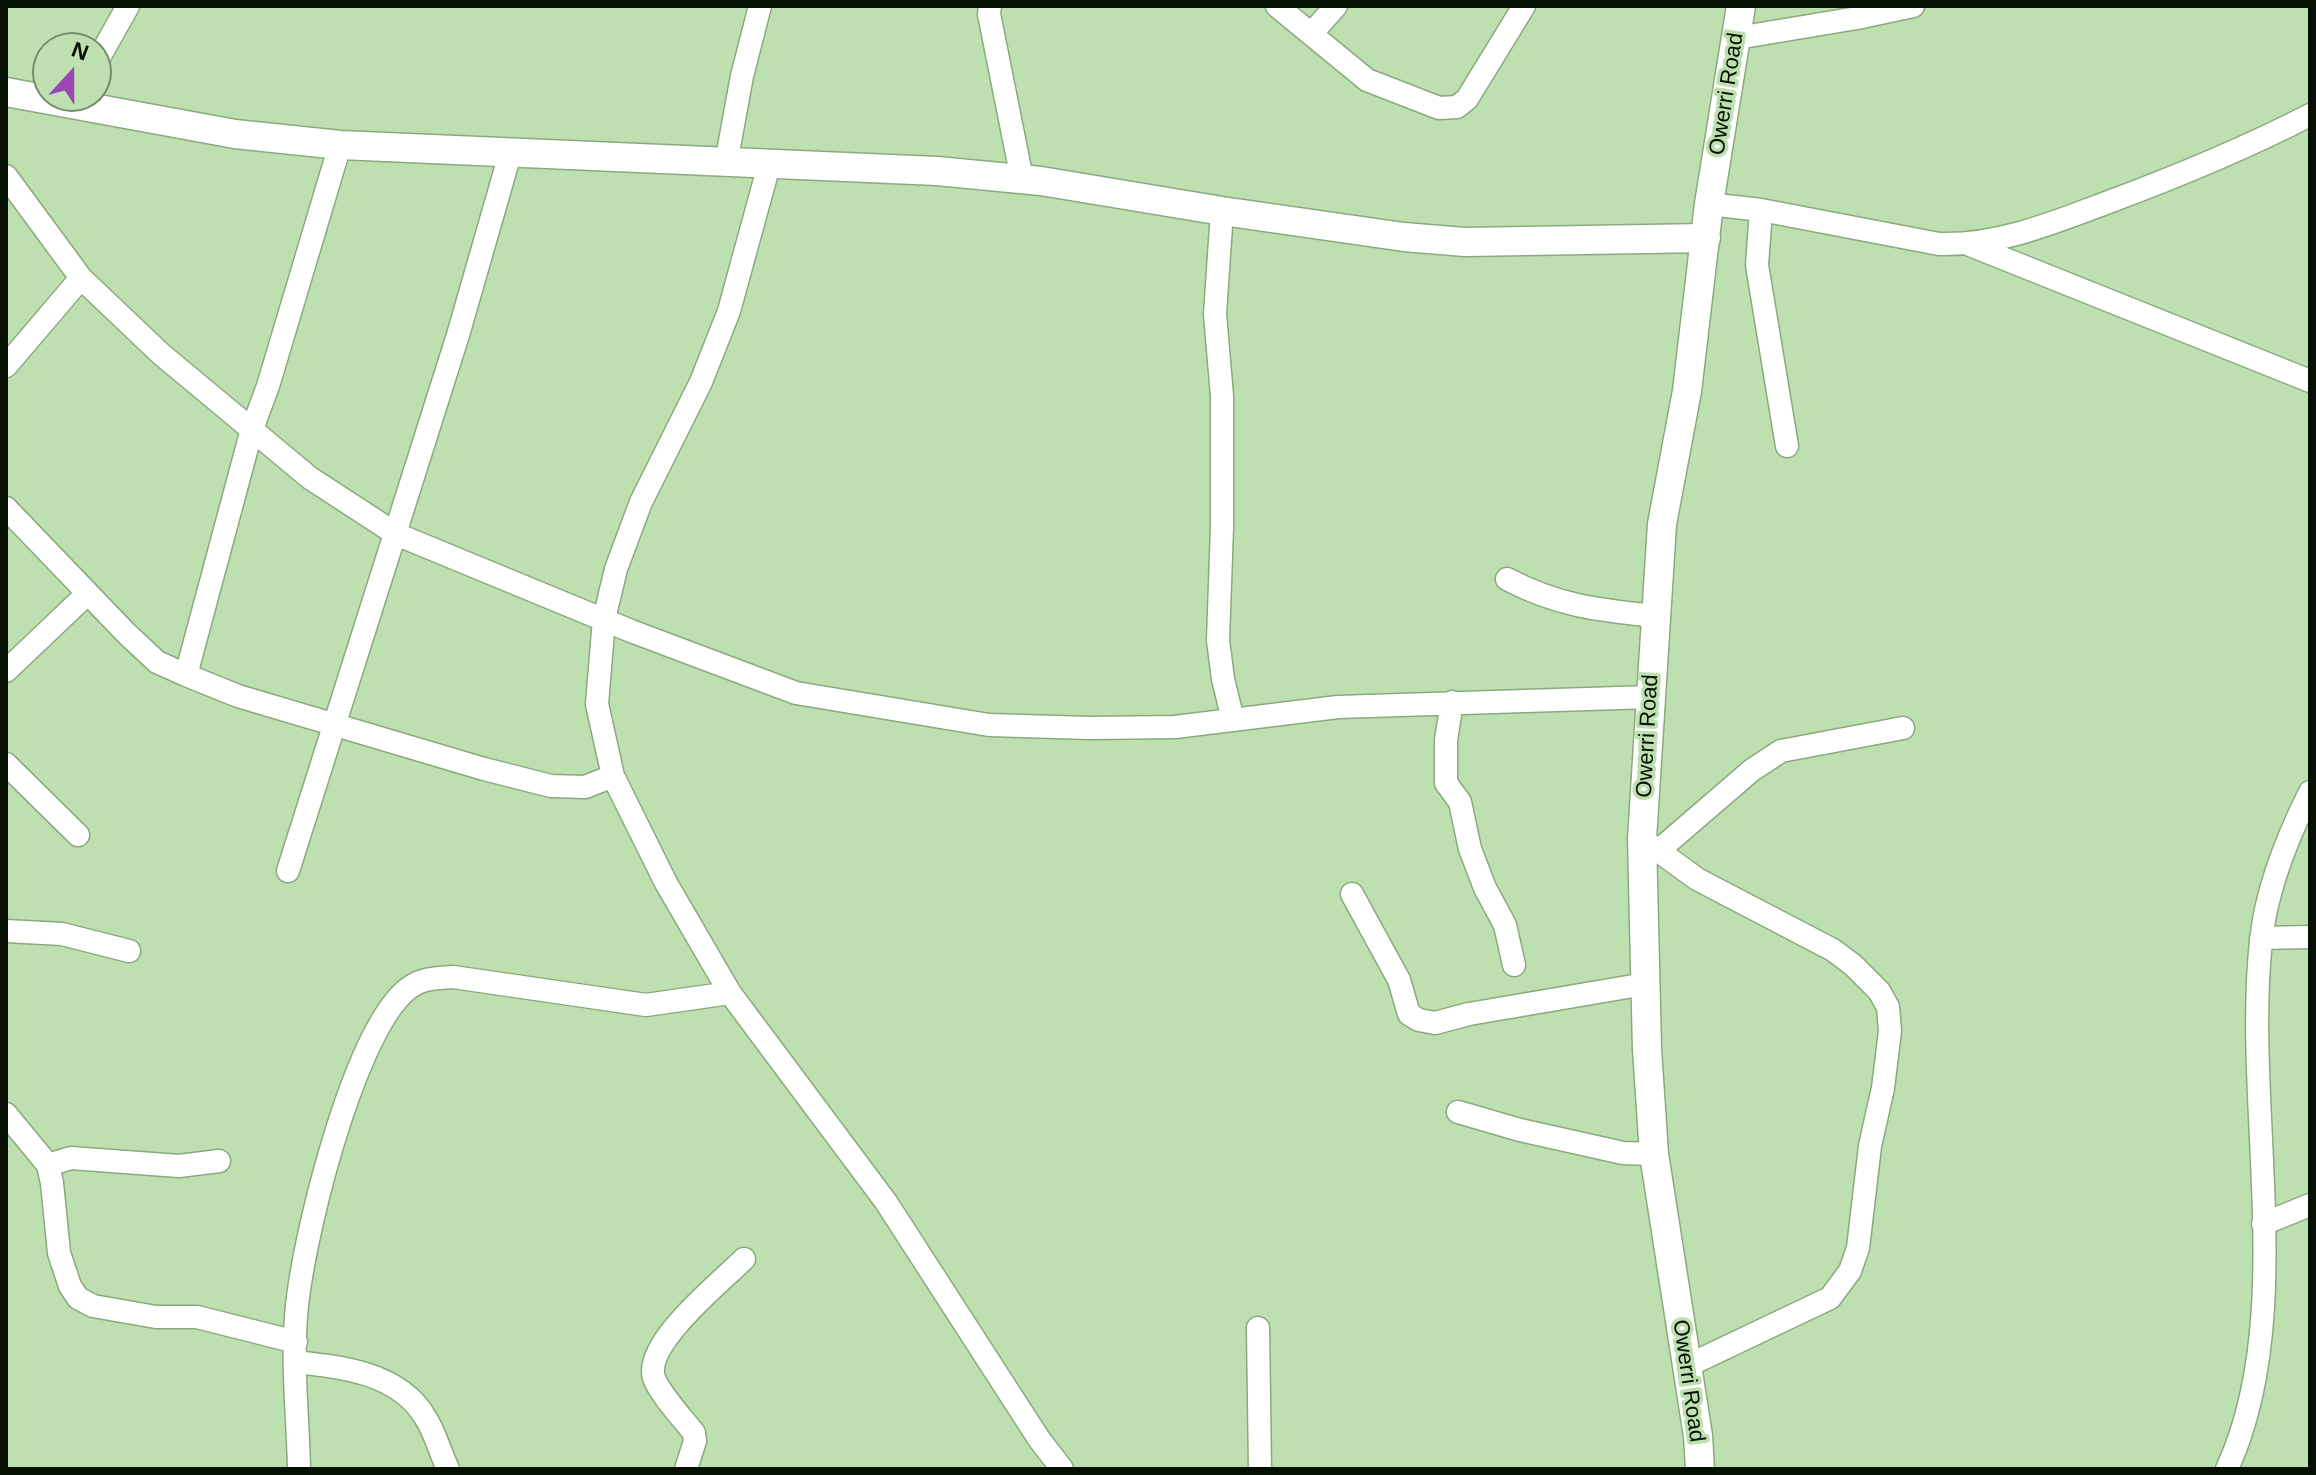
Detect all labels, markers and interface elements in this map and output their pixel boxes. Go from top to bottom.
street label: Owerri Road [1704,31,1750,157]
north arrow [32,32,112,112]
text: N [68,36,92,66]
street label: Owerri Road [1632,674,1664,798]
street label: Owerri Road [1666,1318,1710,1444]

